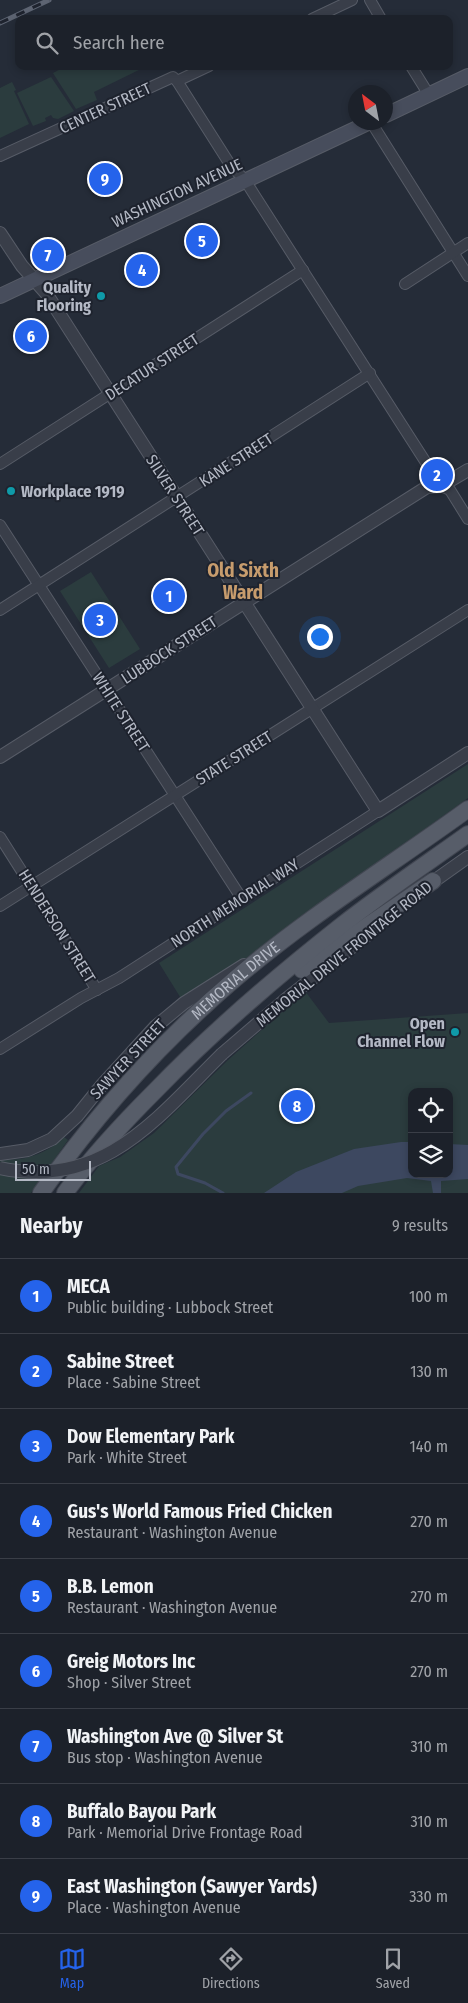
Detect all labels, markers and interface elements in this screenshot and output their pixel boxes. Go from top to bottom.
search box [15,15,453,70]
icon: search [33,29,61,57]
text: Search here [73,31,165,54]
street label: CENTER STREET [56,78,154,138]
north arrow [348,85,393,130]
street label: WASHINGTON AVENUE [109,154,245,232]
pin: 9 [89,160,121,198]
pin: 5 [186,222,218,260]
pin: 7 [32,236,64,274]
pin: 4 [126,251,158,289]
place label: Quality Flooring [36,278,91,315]
marker: Quality Flooring [95,290,107,302]
pin: 6 [15,317,47,355]
street label: DECATUR STREET [102,329,203,404]
street label: KANE STREET [196,429,277,491]
street label: SILVER STREET [142,451,208,539]
pin: 2 [421,456,453,494]
place label: Workplace 1919 [21,482,125,501]
marker: Workplace 1919 [5,485,17,497]
district label: Old Sixth Ward [207,559,279,604]
pin: 1 [153,577,185,615]
pin: 3 [84,601,116,639]
street label: LUBBOCK STREET [118,612,221,688]
your location [307,624,333,650]
street label: WHITE STREET [88,669,154,756]
street label: STATE STREET [192,727,276,789]
street label: NORTH MEMORIAL WAY [167,854,303,952]
street label: HENDERSON STREET [15,866,100,987]
street label: MEMORIAL DRIVE FRONTAGE ROAD [252,877,436,1031]
street label: MEMORIAL DRIVE [187,937,283,1023]
place label: Open Channel Flow [357,1014,445,1051]
street label: SAWYER STREET [86,1015,170,1103]
marker: Open Channel Flow [449,1026,461,1038]
pin: 8 [281,1087,313,1125]
map controls [408,1088,453,1178]
button: locate [408,1088,453,1133]
button: layers [408,1133,453,1178]
scale bar [15,1158,91,1181]
text: 50 m [22,1161,50,1178]
text: Nearby [20,1213,82,1239]
text: 9 results [392,1216,448,1235]
text: MECA [67,1275,110,1298]
text: 1 [33,1287,39,1306]
text: 100 m [409,1287,448,1306]
text: Public building · Lubbock Street [67,1298,273,1317]
text: Sabine Street [67,1350,174,1373]
text: 2 [32,1362,40,1381]
text: 130 m [410,1362,448,1381]
text: Place · Sabine Street [67,1373,200,1392]
text: Dow Elementary Park [67,1425,235,1448]
text: 3 [32,1437,40,1456]
text: 140 m [410,1437,448,1456]
text: Park · White Street [67,1448,187,1467]
text: Gus's World Famous Fried Chicken [67,1500,332,1523]
text: 4 [32,1512,40,1531]
text: 270 m [410,1512,448,1531]
text: Restaurant · Washington Avenue [67,1523,277,1542]
text: B.B. Lemon [67,1575,154,1598]
text: 5 [32,1587,40,1606]
text: 270 m [410,1587,448,1606]
text: Restaurant · Washington Avenue [67,1598,277,1617]
text: Greig Motors Inc [67,1650,195,1673]
text: 6 [32,1662,40,1681]
text: 270 m [410,1662,448,1681]
text: Shop · Silver Street [67,1673,191,1692]
text: Washington Ave @ Silver St [67,1725,283,1748]
text: 7 [33,1737,39,1756]
text: 310 m [411,1737,448,1756]
text: Bus stop · Washington Avenue [67,1748,263,1767]
text: Buffalo Bayou Park [67,1800,216,1823]
text: 8 [32,1812,40,1831]
text: 310 m [411,1812,448,1831]
text: Park · Memorial Drive Frontage Road [67,1823,303,1842]
text: East Washington (Sawyer Yards) [67,1875,317,1898]
text: 9 [32,1887,40,1906]
text: 330 m [409,1887,448,1906]
text: Place · Washington Avenue [67,1898,241,1917]
tab: Map [58,1945,86,1992]
tab: Directions [202,1945,260,1992]
tab: Saved [376,1945,410,1992]

